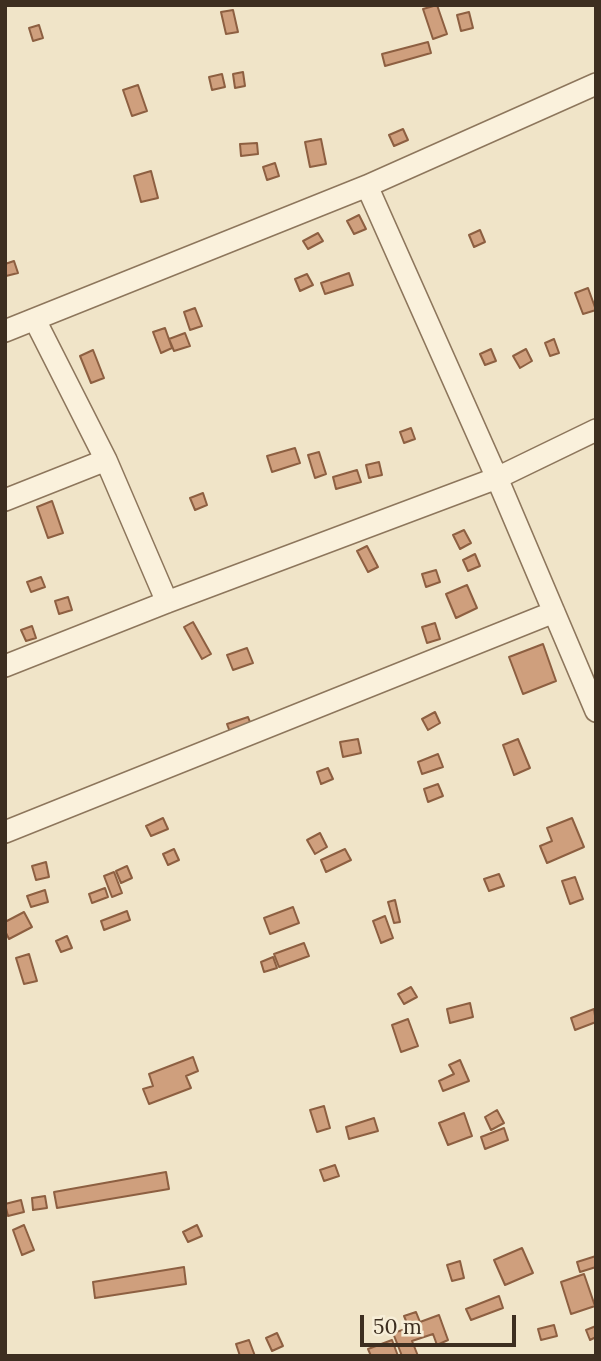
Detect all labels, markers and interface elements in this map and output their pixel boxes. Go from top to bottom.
scale bar [363,1302,519,1346]
text: 50 m [373,1313,422,1340]

